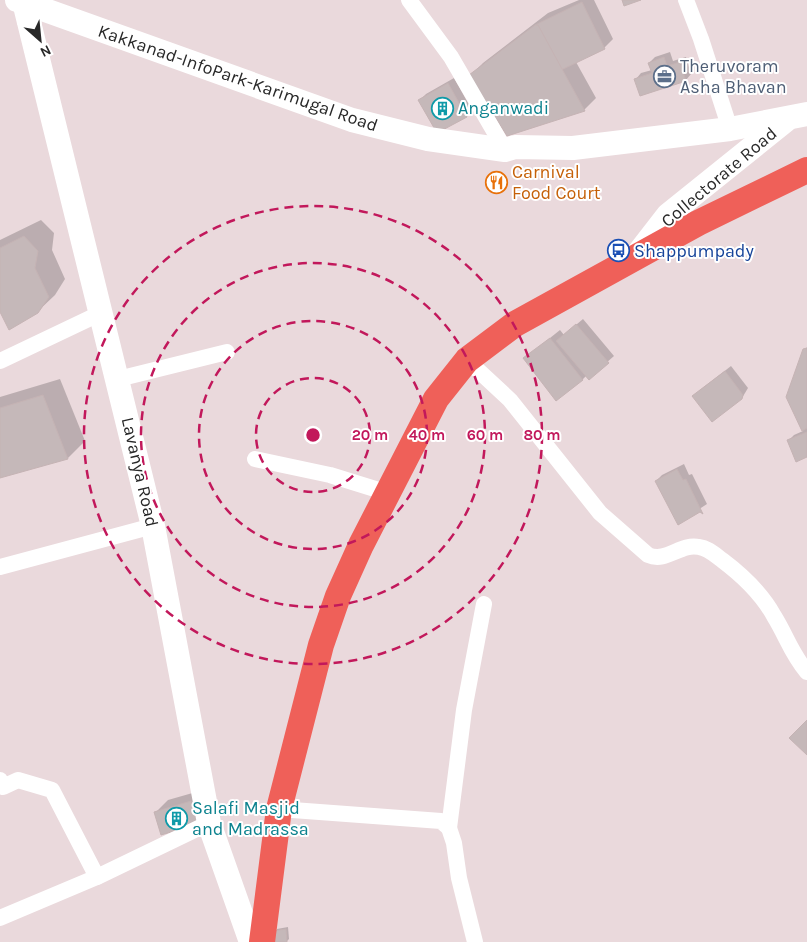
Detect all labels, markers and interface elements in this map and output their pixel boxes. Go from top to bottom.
north arrow [15,15,65,65]
street label: Kakkanad-InfoPark-Karimugal Road [95,20,381,136]
text: N [37,41,54,61]
place label: Theruvoram Asha Bhavan [680,55,787,98]
office icon: Theruvoram Asha Bhavan [652,64,676,88]
building icon: Anganwadi [430,96,454,120]
place label: Anganwadi [458,97,549,119]
street label: Collectorate Road [657,122,781,232]
place label: Carnival Food Court [512,161,601,204]
restaurant icon: Carnival Food Court [484,170,508,194]
bus stop icon: Shappumpady [606,239,630,263]
place label: Shappumpady [634,240,755,262]
street label: Lavanya Road [117,415,163,529]
centre of rings [304,426,322,444]
text: 20 m [352,426,388,444]
text: 40 m [409,426,445,444]
text: 60 m [467,426,503,444]
text: 80 m [523,426,561,444]
place label: Salafi Masjid and Madrassa [192,797,309,840]
building icon: Salafi Masjid and Madrassa [164,806,188,830]

